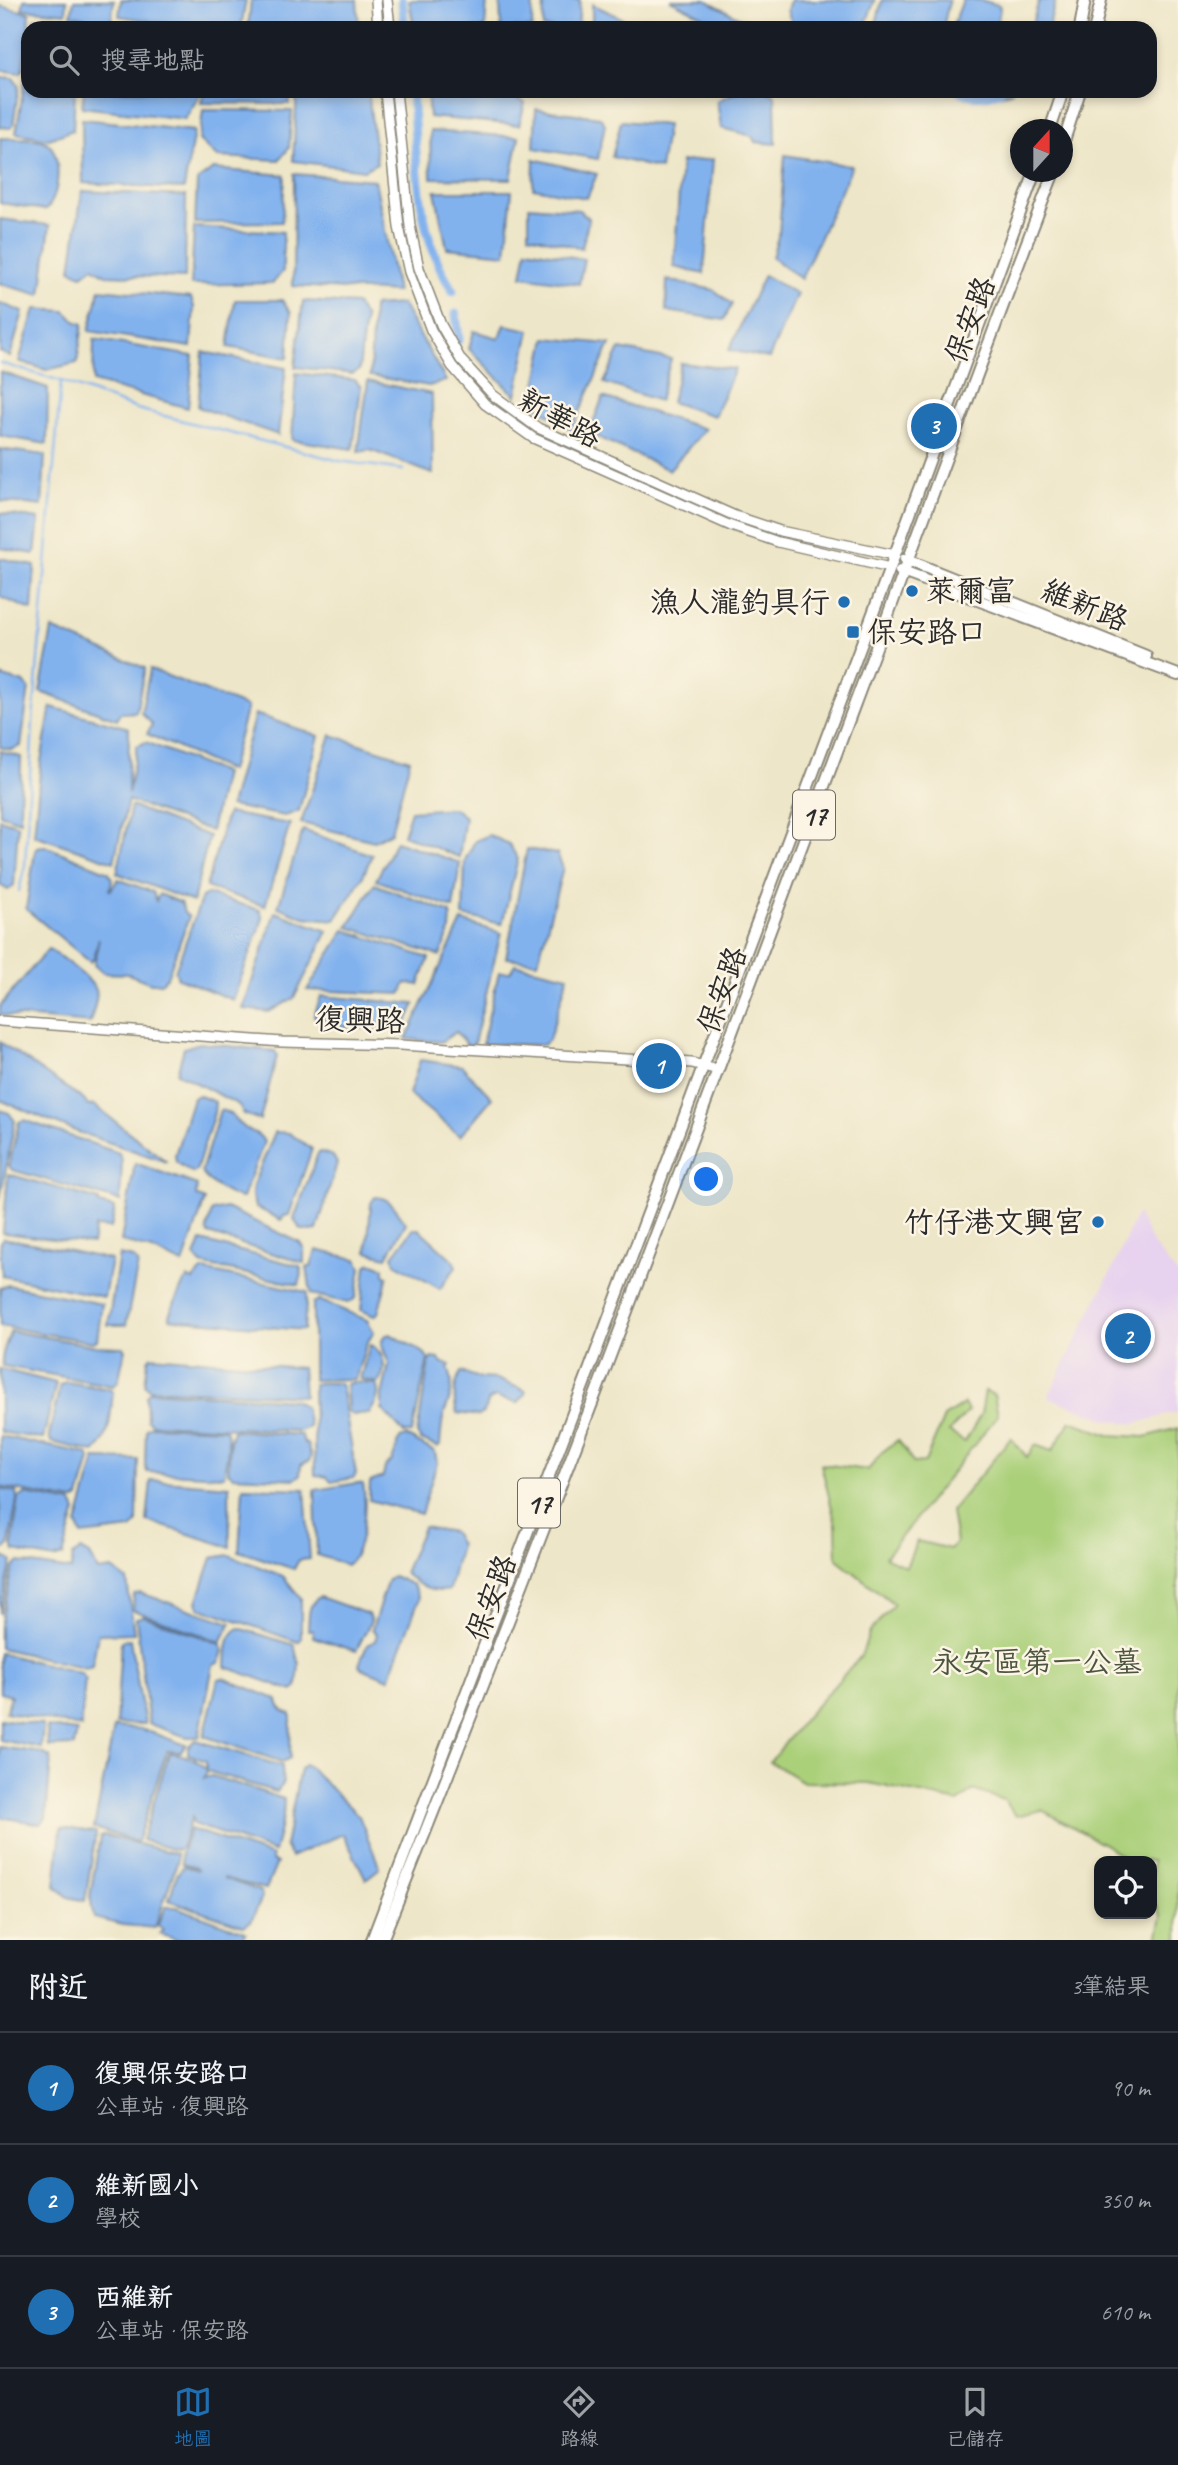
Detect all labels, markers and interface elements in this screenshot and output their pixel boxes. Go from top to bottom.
search box [21,21,1157,98]
icon: search [45,41,83,79]
text: 搜尋地點 [101,44,205,77]
north arrow [1010,119,1073,182]
street label: 保安路 [936,271,1004,369]
street label: 新華路 [511,380,609,456]
pin: 3 [911,400,957,452]
street label: 維新路 [1036,571,1134,639]
place label: 萊爾富 [926,572,1016,610]
place label: 漁人瀧釣具行 [650,583,830,621]
marker: 萊爾富 [904,583,920,599]
marker: 漁人瀧釣具行 [836,594,852,610]
place label: 保安路口 [867,613,987,651]
marker: 保安路口 [845,624,861,640]
road number: 17 [793,790,835,840]
street label: 保安路 [689,941,755,1039]
street label: 復興路 [314,999,406,1041]
pin: 1 [636,1040,682,1092]
your location [689,1162,723,1196]
place label: 竹仔港文興宮 [904,1203,1084,1241]
marker: 竹仔港文興宮 [1090,1214,1106,1230]
pin: 2 [1105,1310,1151,1362]
road number: 17 [518,1478,560,1528]
street label: 保安路 [457,1549,525,1647]
park label: 永安區第一公墓 [932,1643,1142,1681]
map controls [1094,1856,1157,1919]
button: locate [1094,1856,1157,1919]
text: 附近 [28,1968,88,2006]
text: 3筆結果 [1071,1972,1150,2001]
text: 復興保安路口 [95,2057,251,2090]
text: 1 [46,2074,56,2103]
text: 90 m [1111,2074,1150,2103]
text: 公車站 · 復興路 [95,2092,248,2121]
text: 維新國小 [95,2169,199,2202]
text: 2 [46,2186,56,2215]
text: 350 m [1101,2186,1150,2215]
text: 學校 [95,2204,141,2233]
text: 西維新 [95,2281,173,2314]
text: 3 [46,2298,56,2327]
text: 610 m [1101,2298,1150,2327]
text: 公車站 · 保安路 [95,2316,248,2345]
tab: 地圖 [174,2383,212,2451]
tab: 路線 [560,2383,599,2451]
tab: 已儲存 [947,2383,1004,2451]

